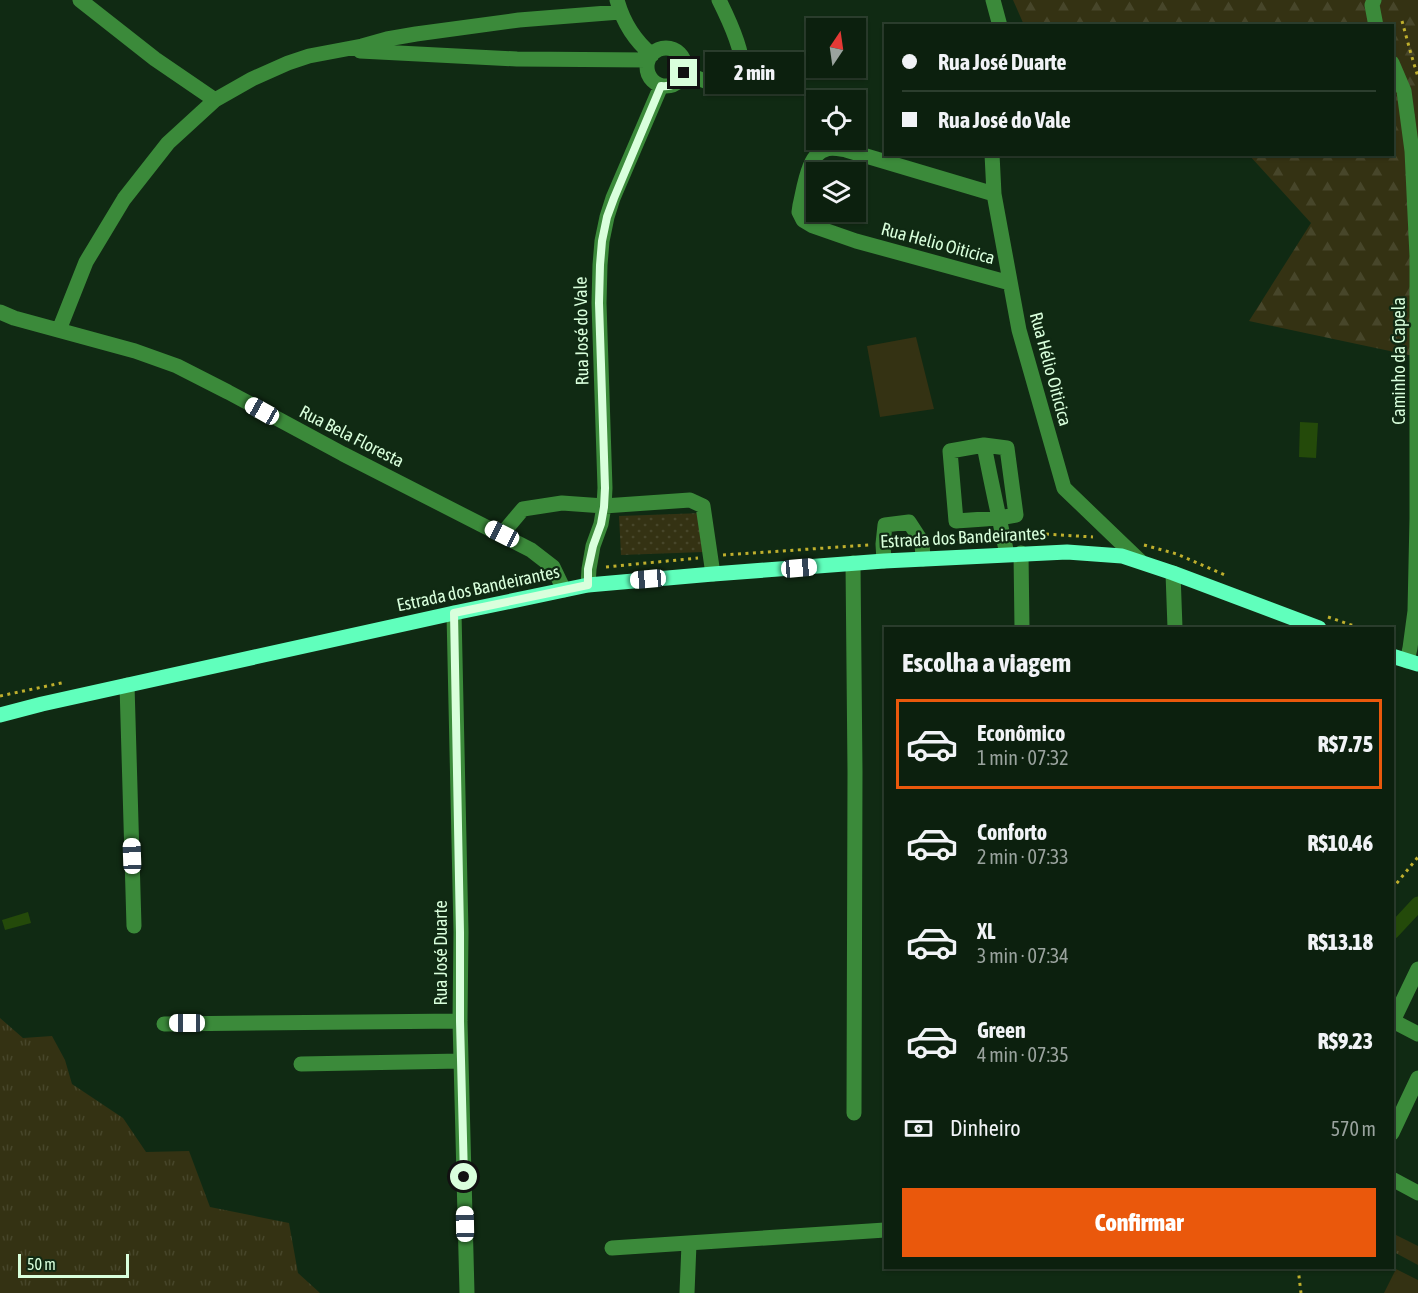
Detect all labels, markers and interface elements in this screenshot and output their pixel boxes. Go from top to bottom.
north arrow [806,18,866,78]
map controls [806,18,866,222]
text: Rua José Duarte [938,49,1067,75]
callout: 2 min [705,52,804,94]
route end [670,59,697,86]
text: 2 min [734,61,775,84]
button: locate [806,90,866,150]
text: Rua José do Vale [938,107,1071,133]
button: layers [806,162,866,222]
street label: Rua Helio Oiticica [879,218,997,268]
street label: Rua José do Vale [570,277,592,385]
street label: Caminho da Capela [1388,297,1409,425]
street label: Rua Hélio Oiticica [1026,310,1076,428]
car [242,394,282,428]
street label: Rua Bela Floresta [296,401,408,471]
car [482,518,522,550]
street label: Estrada dos Bandeirantes [880,522,1046,552]
car [780,557,818,579]
street label: Estrada dos Bandeirantes [395,560,561,616]
car [629,568,667,590]
text: Escolha a viagem [902,647,1071,678]
icon: car [905,717,959,771]
text: Econômico [977,720,1065,746]
text: R$7.75 [1318,731,1373,757]
text: 1 min · 07:32 [977,746,1069,769]
icon: car [905,816,959,870]
text: Conforto [977,819,1047,845]
text: R$10.46 [1307,830,1373,856]
car [122,838,142,874]
text: 2 min · 07:33 [977,845,1069,868]
street label: Rua José Duarte [430,900,451,1006]
icon: car [905,915,959,969]
text: XL [977,918,995,944]
text: R$13.18 [1307,929,1373,955]
text: 3 min · 07:34 [977,944,1069,967]
car [169,1014,205,1032]
icon: car [905,1014,959,1068]
text: Green [977,1017,1026,1043]
text: R$9.23 [1318,1028,1373,1054]
text: 4 min · 07:35 [977,1043,1069,1066]
icon: cash [902,1112,935,1145]
text: Dinheiro [950,1115,1021,1141]
text: 570 m [1331,1117,1376,1140]
route start [450,1163,477,1190]
button: Confirmar [902,1188,1376,1257]
car [456,1206,474,1242]
scale bar [18,1251,129,1278]
text: 50 m [27,1255,56,1273]

